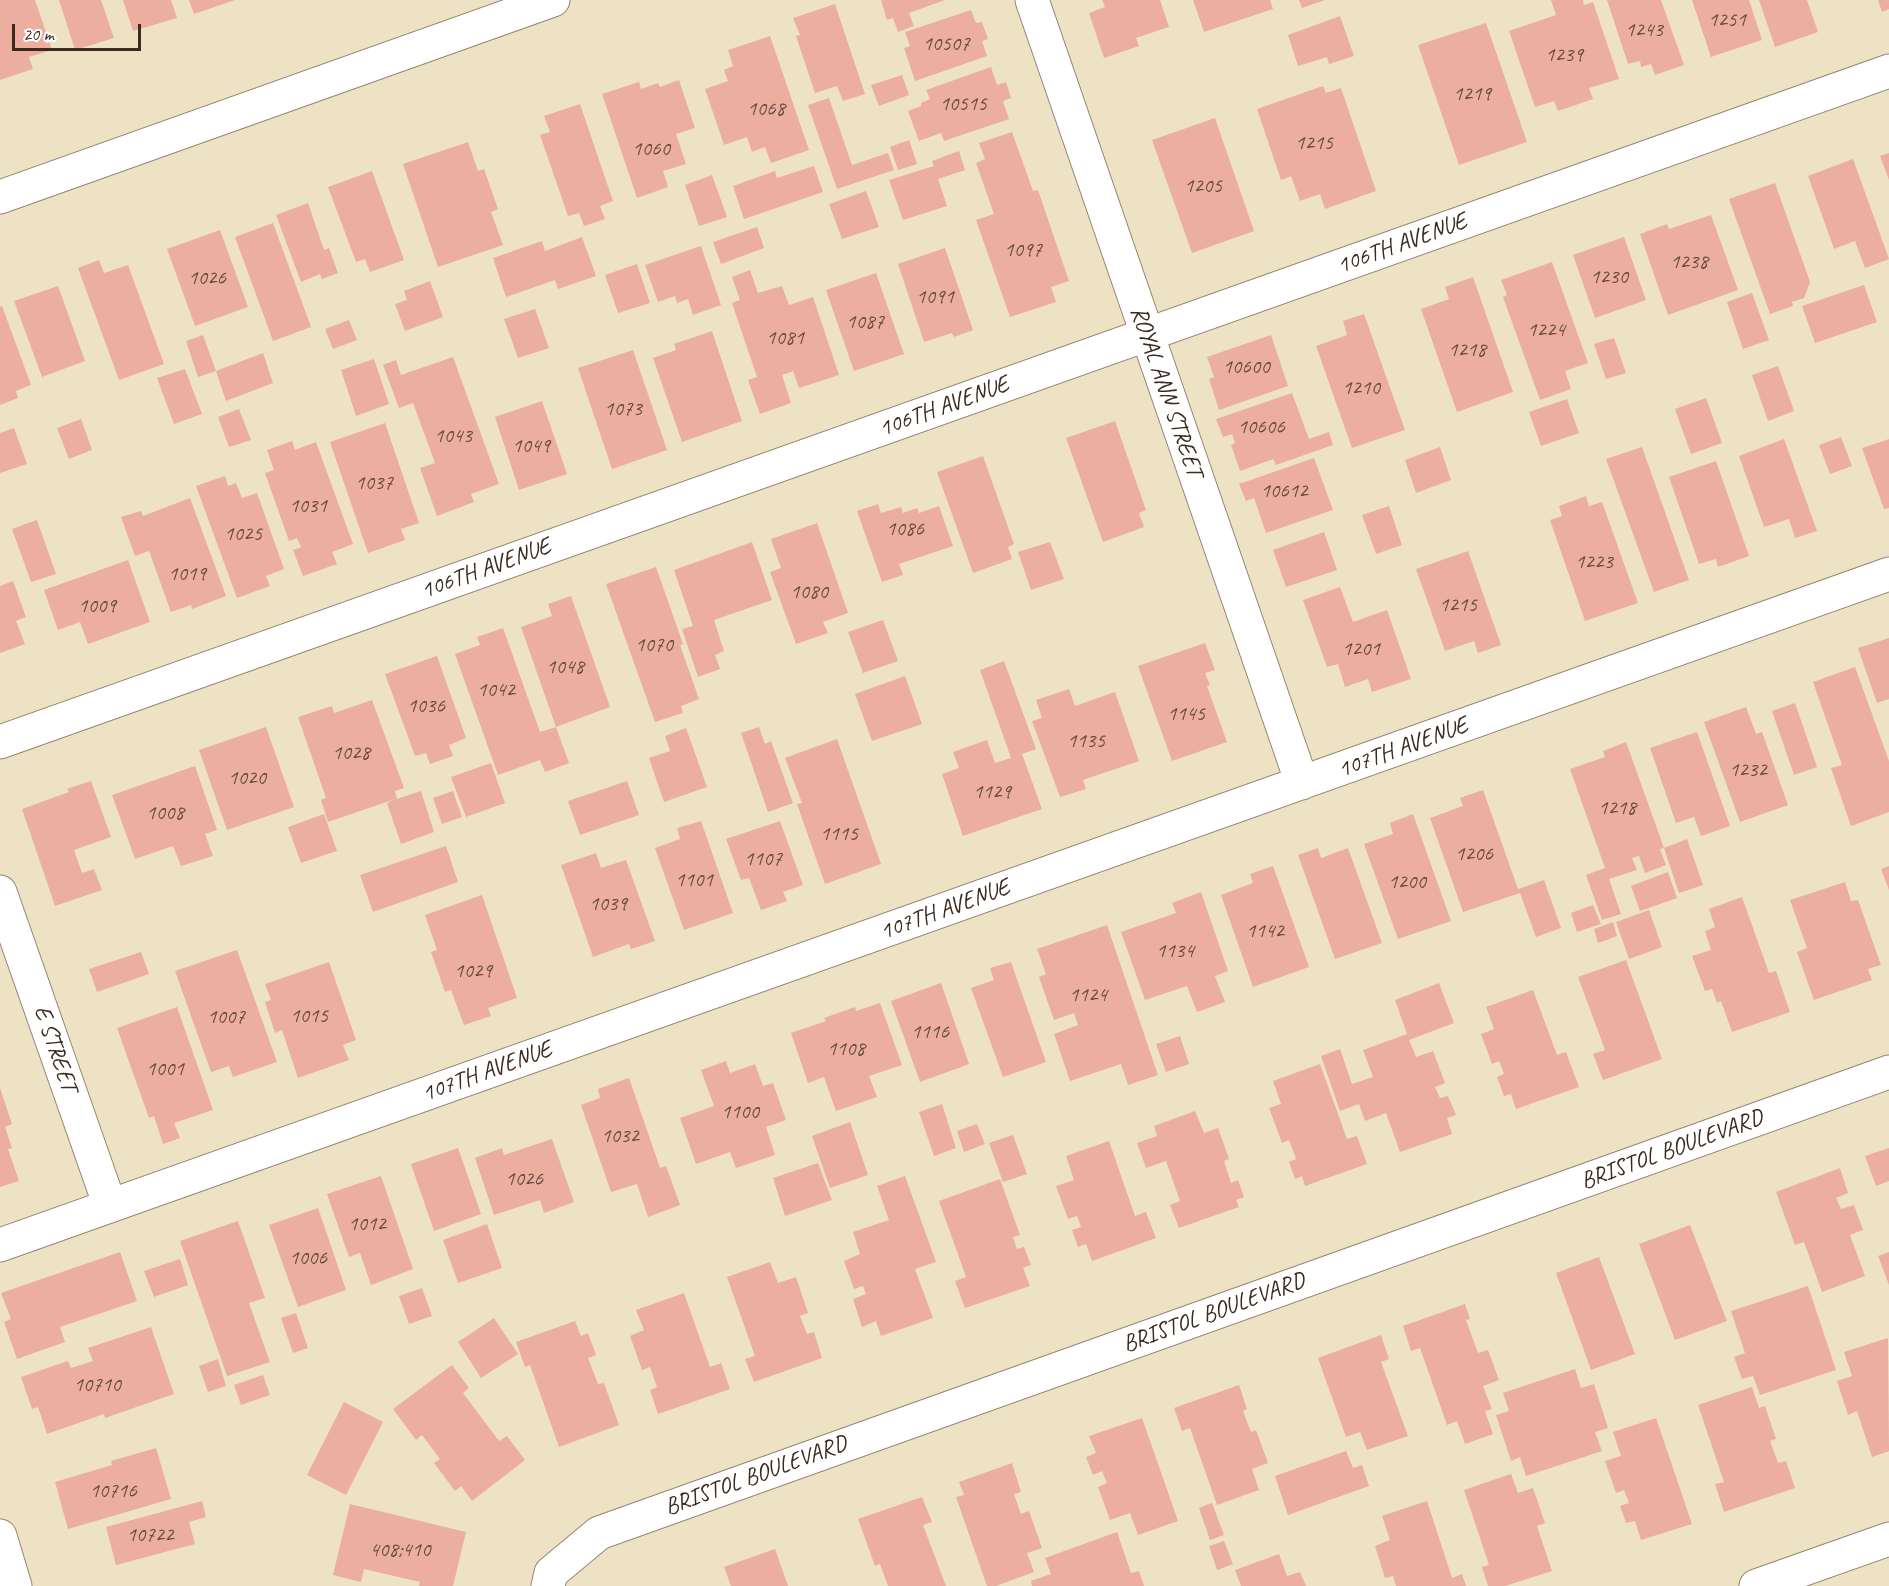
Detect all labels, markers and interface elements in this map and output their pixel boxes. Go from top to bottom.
house number: 1251 [1708,7,1746,33]
scale bar [15,12,144,50]
house number: 1243 [1625,17,1663,43]
text: 20 m [23,23,54,45]
house number: 10507 [922,31,970,57]
house number: 1239 [1545,42,1583,68]
house number: 1219 [1453,81,1491,107]
house number: 10515 [939,91,987,117]
house number: 1068 [747,96,785,122]
house number: 1215 [1295,130,1333,156]
house number: 1060 [632,136,670,162]
house number: 1205 [1184,173,1222,199]
street label: 106TH AVENUE [1333,207,1471,281]
house number: 1097 [1004,237,1042,263]
house number: 1238 [1670,249,1708,275]
house number: 1230 [1590,264,1628,290]
house number: 1026 [188,265,226,291]
house number: 1091 [916,284,954,310]
street label: ROYAL ANN STREET [1123,303,1209,481]
house number: 1087 [846,309,884,335]
house number: 1224 [1527,317,1565,343]
house number: 1081 [766,325,804,351]
house number: 1218 [1448,337,1486,363]
house number: 10600 [1222,354,1270,380]
street label: 106TH AVENUE [875,370,1013,444]
house number: 1210 [1342,375,1380,401]
house number: 1073 [604,396,642,422]
house number: 10606 [1237,414,1285,440]
house number: 1043 [434,423,472,449]
house number: 1049 [512,433,550,459]
house number: 1037 [355,470,393,496]
house number: 10612 [1260,478,1308,504]
house number: 1031 [289,493,327,519]
house number: 1086 [886,516,924,542]
house number: 1025 [224,521,262,547]
street label: 106TH AVENUE [417,532,555,606]
house number: 1223 [1575,549,1613,575]
house number: 1019 [168,561,206,587]
house number: 1080 [790,579,828,605]
house number: 1215 [1439,592,1477,618]
house number: 1009 [78,593,116,619]
house number: 1070 [635,632,673,658]
house number: 1201 [1342,636,1380,662]
house number: 1048 [546,654,584,680]
house number: 1042 [477,677,515,703]
house number: 1036 [407,693,445,719]
house number: 1145 [1167,701,1205,727]
street label: 107TH AVENUE [1334,711,1472,785]
house number: 1135 [1067,728,1105,754]
house number: 1028 [332,740,370,766]
house number: 1232 [1729,757,1767,783]
house number: 1020 [228,765,266,791]
house number: 1129 [973,779,1011,805]
house number: 1218 [1598,795,1636,821]
house number: 1008 [146,800,184,826]
house number: 1115 [820,821,858,847]
house number: 1206 [1455,841,1493,867]
house number: 1107 [744,846,782,872]
house number: 1101 [675,867,713,893]
house number: 1200 [1388,869,1426,895]
street label: 107TH AVENUE [876,873,1014,947]
house number: 1039 [589,891,627,917]
house number: 1142 [1246,918,1284,944]
house number: 1134 [1156,938,1194,964]
house number: 1029 [454,958,492,984]
house number: 1124 [1069,982,1107,1008]
street label: E STREET [27,1002,83,1096]
house number: 1015 [290,1003,328,1029]
house number: 1007 [207,1004,245,1030]
house number: 1116 [911,1019,949,1045]
street label: 107TH AVENUE [418,1035,556,1109]
house number: 1108 [827,1036,865,1062]
house number: 1001 [146,1056,184,1082]
house number: 1100 [721,1099,759,1125]
street label: BRISTOL BOULEVARD [1577,1104,1767,1196]
house number: 1032 [601,1123,639,1149]
house number: 1026 [505,1166,543,1192]
house number: 1012 [348,1211,386,1237]
house number: 1006 [289,1245,327,1271]
street label: BRISTOL BOULEVARD [1119,1267,1309,1359]
house number: 10710 [73,1372,121,1398]
street label: BRISTOL BOULEVARD [661,1430,851,1522]
house number: 10716 [89,1478,137,1504]
house number: 10722 [126,1522,174,1548]
house number: 408;410 [370,1537,430,1563]

